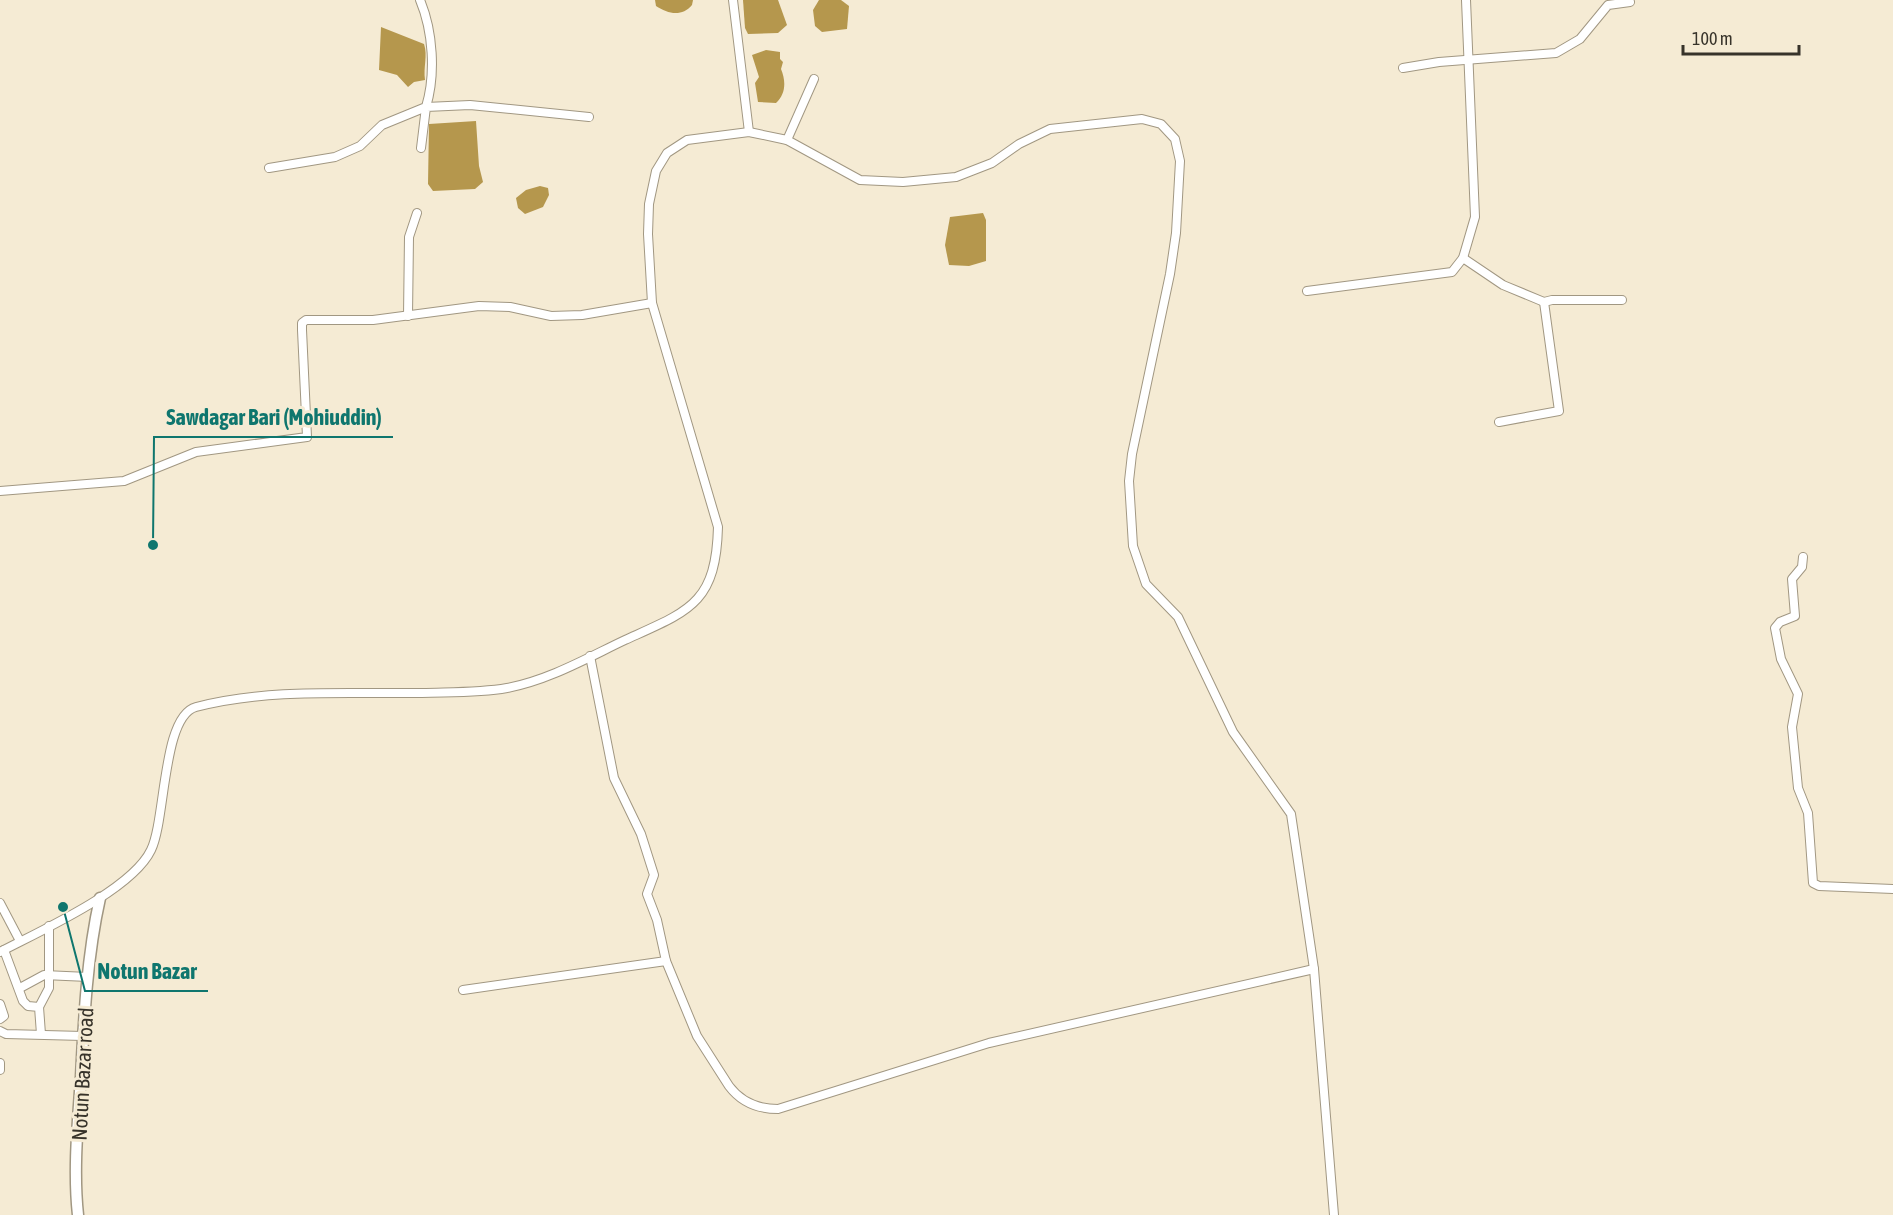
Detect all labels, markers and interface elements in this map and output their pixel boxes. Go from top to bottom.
scale bar [1683,18,1798,56]
text: 100 m [1692,28,1733,49]
callout: Sawdagar Bari (Mohiuddin) [154,397,393,437]
text: Sawdagar Bari (Mohiuddin) [166,404,382,430]
callout: Notun Bazar [85,951,208,991]
text: Notun Bazar [97,958,197,984]
street label: Notun Bazar road [67,1007,97,1141]

